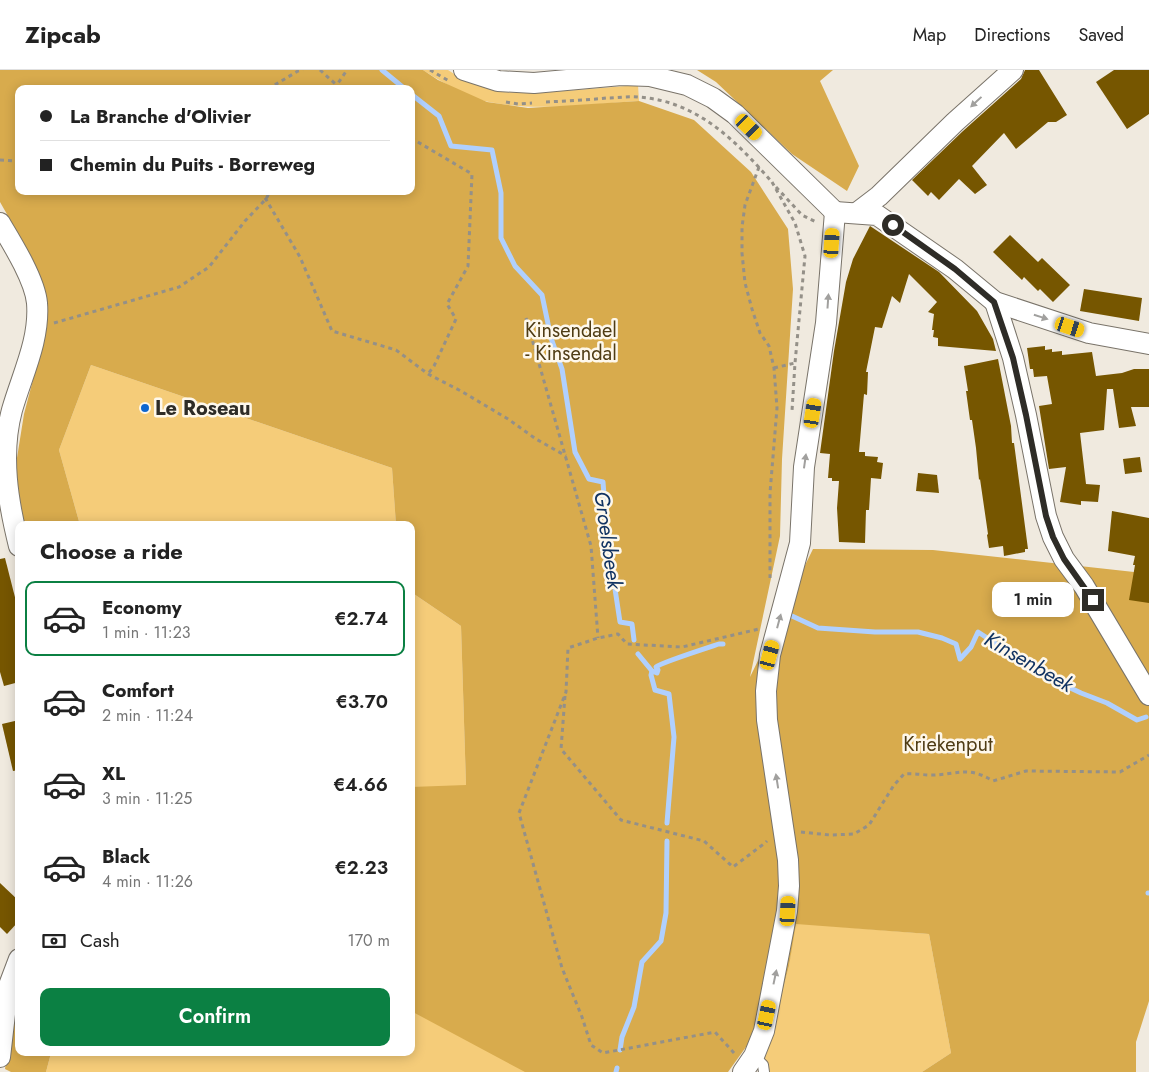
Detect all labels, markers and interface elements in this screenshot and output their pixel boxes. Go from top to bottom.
text: Zipcab [25,17,101,52]
text: Map [913,22,946,48]
text: Directions [974,22,1050,48]
text: Saved [1078,22,1124,48]
one-way arrow [971,96,983,108]
text: La Branche d'Olivier [70,103,251,130]
car [732,111,765,143]
text: Chemin du Puits - Borreweg [70,151,315,178]
route start [882,214,904,236]
car [823,228,840,258]
one-way arrow [824,292,832,308]
one-way arrow [1034,314,1049,322]
car [1053,315,1086,339]
park label: Kinsendael - Kinsendal [525,316,617,368]
place label: Le Roseau [155,394,251,423]
car [803,397,822,429]
marker: Le Roseau [139,402,151,414]
one-way arrow [802,453,810,469]
water label: Groelsbeek [586,489,630,592]
text: Choose a ride [40,535,183,567]
callout: 1 min [993,582,1076,618]
text: 1 min [1014,588,1052,611]
route end [1082,589,1104,611]
text: Economy [102,594,182,621]
icon: car [42,596,87,641]
text: €2.74 [334,605,388,632]
one-way arrow [775,613,783,629]
text: 1 min · 11:23 [102,621,190,644]
water label: Kinsenbeek [979,624,1080,700]
car [758,639,781,671]
text: Comfort [102,677,174,704]
icon: car [42,679,87,724]
text: €3.70 [336,688,388,715]
text: 2 min · 11:24 [102,704,193,727]
park label: Kriekenput [903,730,993,759]
text: XL [102,760,125,787]
icon: car [42,762,87,807]
text: €4.66 [333,771,388,798]
one-way arrow [772,773,780,789]
text: 3 min · 11:25 [102,787,192,810]
text: Black [102,843,150,870]
icon: car [42,845,87,890]
text: €2.23 [335,854,388,881]
text: 4 min · 11:26 [102,870,193,893]
car [779,896,796,926]
icon: cash [40,927,68,955]
text: Cash [80,927,120,954]
text: 170 m [348,929,390,952]
one-way arrow [771,970,779,985]
button: Confirm [40,988,390,1046]
car [756,999,777,1031]

